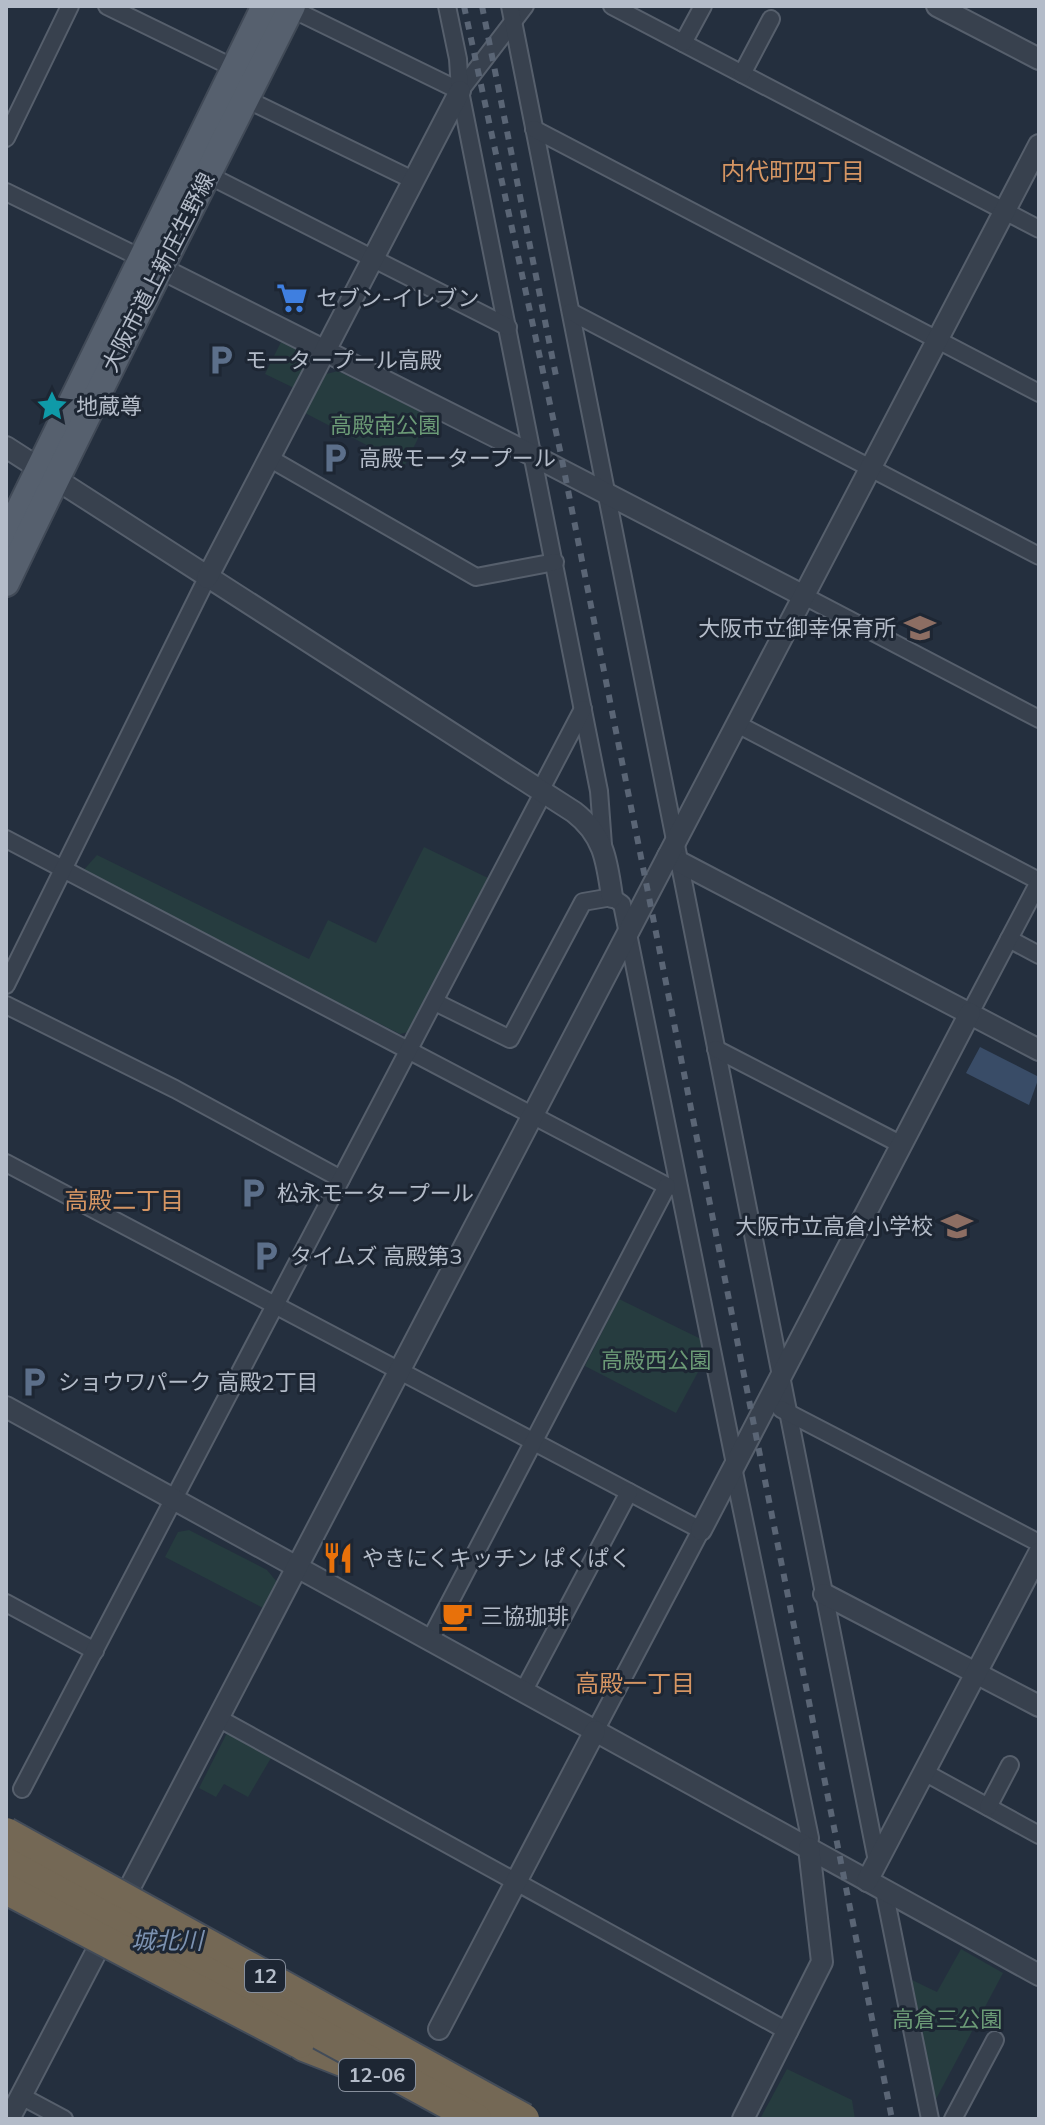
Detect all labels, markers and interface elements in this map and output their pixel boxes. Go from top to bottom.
district label: 内代町四丁目 [721,156,865,186]
street label: 大阪市道上新庄生野線 [96,168,220,376]
supermarket icon: セブン-イレブン [275,281,309,315]
place label: セブン-イレブン [316,284,479,312]
parking icon: モータープール高殿 [204,343,238,377]
place label: モータープール高殿 [245,346,442,374]
place icon: 地蔵尊 [35,389,69,423]
place label: 地蔵尊 [76,392,142,420]
park label: 高殿南公園 [330,411,440,439]
parking icon: 高殿モータープール [318,441,352,475]
place label: 高殿モータープール [359,444,556,472]
school or university icon: 大阪市立御幸保育所 [903,611,937,645]
place label: 大阪市立御幸保育所 [698,614,896,642]
parking icon: 松永モータープール [236,1176,270,1210]
place label: 松永モータープール [277,1179,474,1207]
district label: 高殿二丁目 [64,1185,184,1215]
school or university icon: 大阪市立高倉小学校 [940,1209,974,1243]
place label: 大阪市立高倉小学校 [735,1212,933,1240]
parking icon: タイムズ 高殿第3 [249,1239,283,1273]
place label: タイムズ 高殿第3 [290,1242,463,1270]
park label: 高殿西公園 [601,1346,711,1374]
parking icon: ショウワパーク 高殿2丁目 [17,1365,51,1399]
place label: ショウワパーク 高殿2丁目 [58,1368,319,1396]
restaurant icon: やきにくキッチン ぱくぱく [321,1541,355,1575]
place label: やきにくキッチン ぱくぱく [362,1544,631,1572]
cafe icon: 三協珈琲 [440,1599,474,1633]
place label: 三協珈琲 [481,1602,569,1630]
district label: 高殿一丁目 [575,1668,695,1698]
water label: 城北川 [131,1925,206,1955]
road number: 12 [245,1960,285,1992]
park label: 高倉三公園 [892,2005,1002,2033]
road number: 12-06 [339,2059,415,2091]

